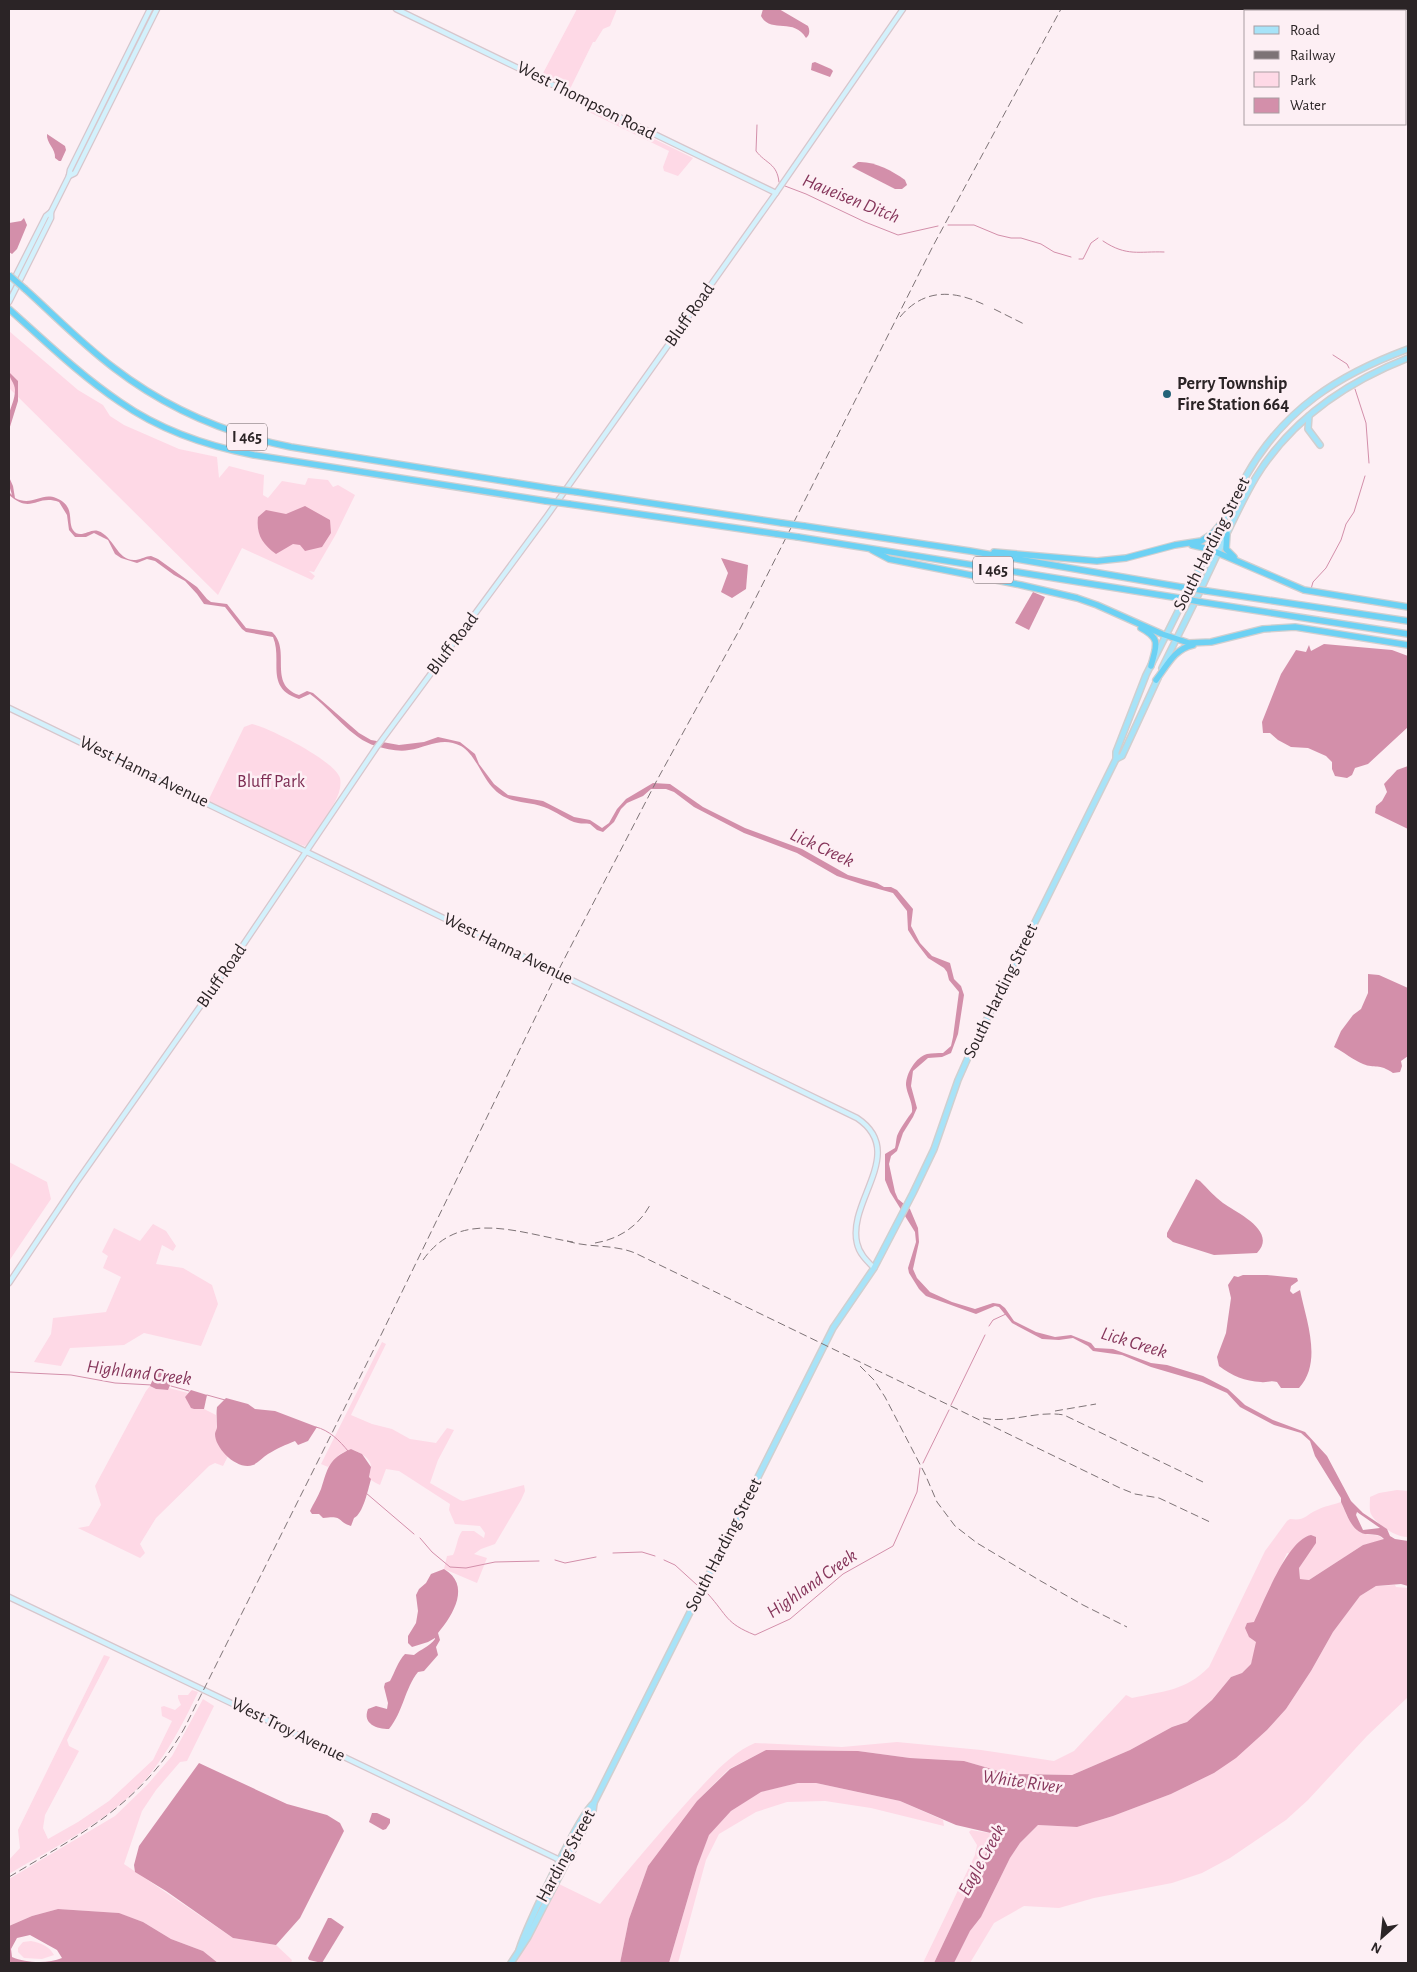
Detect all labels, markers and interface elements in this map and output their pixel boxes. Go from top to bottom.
legend [1244,10,1407,125]
text: Road [1290,23,1320,38]
text: Railway [1290,48,1336,63]
street label: West Thompson Road [514,58,658,144]
text: Park [1290,73,1316,88]
text: Water [1290,98,1326,113]
water label: Haueisen Ditch [800,171,902,227]
street label: Bluff Road [662,280,718,350]
place label: Perry Township Fire Station 664 [1177,375,1289,414]
marker: Perry Township Fire Station 664 [1161,388,1173,400]
road number: I 465 [227,424,267,451]
street label: South Harding Street [1171,474,1254,614]
road number: I 465 [973,556,1013,584]
street label: Bluff Road [424,610,482,678]
street label: West Hanna Avenue [77,733,211,811]
park label: Bluff Park [237,773,306,791]
water label: Lick Creek [787,825,857,871]
street label: West Hanna Avenue [441,910,575,988]
street label: South Harding Street [961,921,1041,1061]
street label: Bluff Road [194,941,250,1011]
water label: Lick Creek [1099,1324,1170,1362]
water label: Highland Creek [86,1357,193,1389]
street label: South Harding Street [683,1475,766,1615]
water label: Highland Creek [763,1546,861,1622]
street label: West Troy Avenue [228,1695,348,1765]
water label: White River [981,1767,1064,1797]
street label: Harding Street [533,1806,599,1905]
water label: Eagle Creek [955,1821,1009,1899]
north arrow [1357,1912,1407,1962]
text: N [1369,1939,1384,1956]

